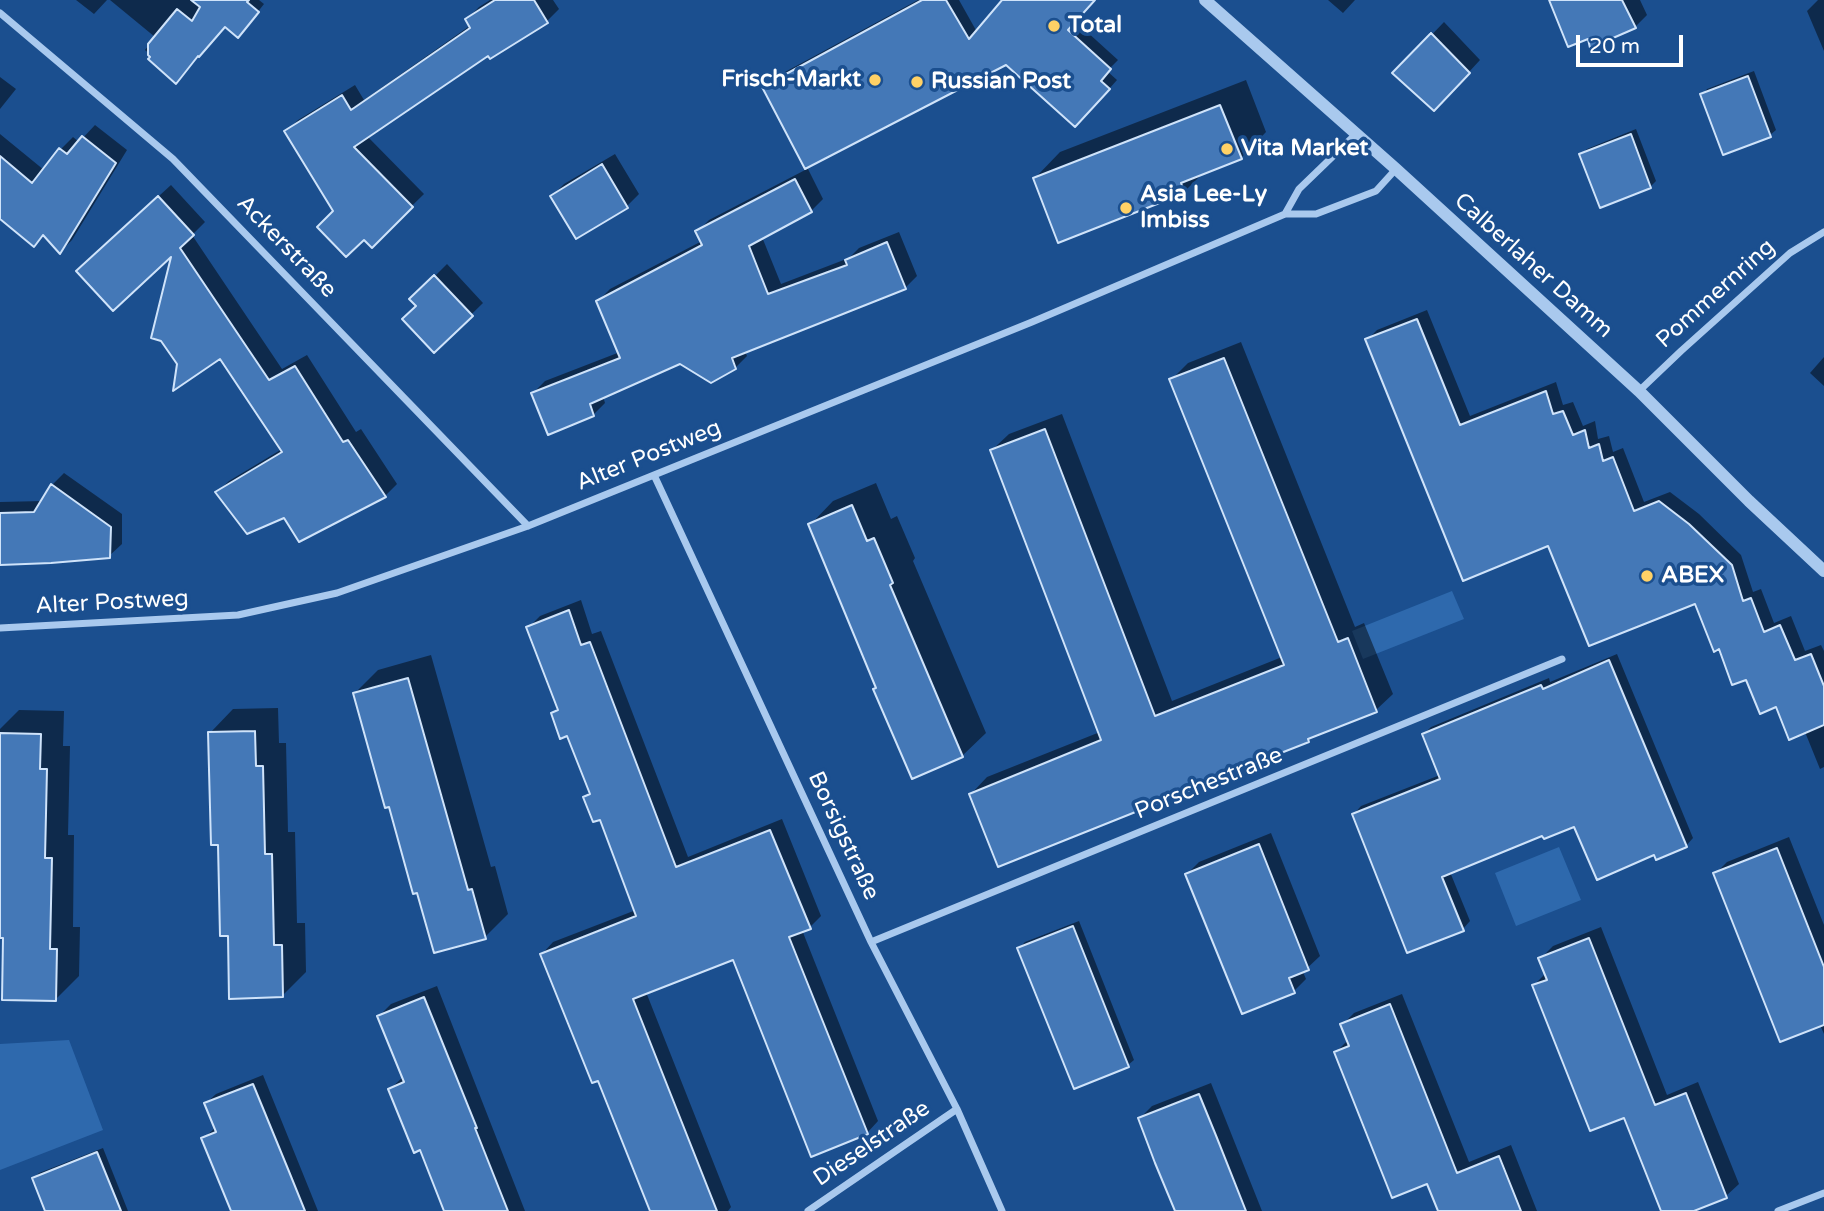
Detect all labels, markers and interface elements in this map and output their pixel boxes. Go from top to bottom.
place label: Total [1068,12,1122,40]
marker: Total [1046,18,1062,34]
scale bar [1579,21,1686,65]
text: 20 m [1589,34,1640,59]
place label: Frisch-Markt [721,66,861,94]
place label: Russian Post [931,68,1071,96]
marker: Frisch-Markt [867,72,883,88]
marker: Russian Post [909,74,925,90]
place label: Vita Market [1241,135,1368,163]
marker: Vita Market [1219,141,1235,157]
place label: Asia Lee-Ly Imbiss [1140,181,1267,235]
street label: Calberlaher Damm [1448,188,1618,344]
street label: Ackerstraße [230,190,342,304]
marker: Asia Lee-Ly Imbiss [1118,200,1134,216]
street label: Pommernring [1651,233,1781,355]
street label: Alter Postweg [573,414,725,498]
place label: ABEX [1661,562,1724,590]
marker: ABEX [1639,568,1655,584]
street label: Alter Postweg [35,585,189,621]
street label: Porschestraße [1131,742,1287,826]
street label: Borsigstraße [801,767,885,905]
street label: Dieselstraße [809,1095,935,1193]

